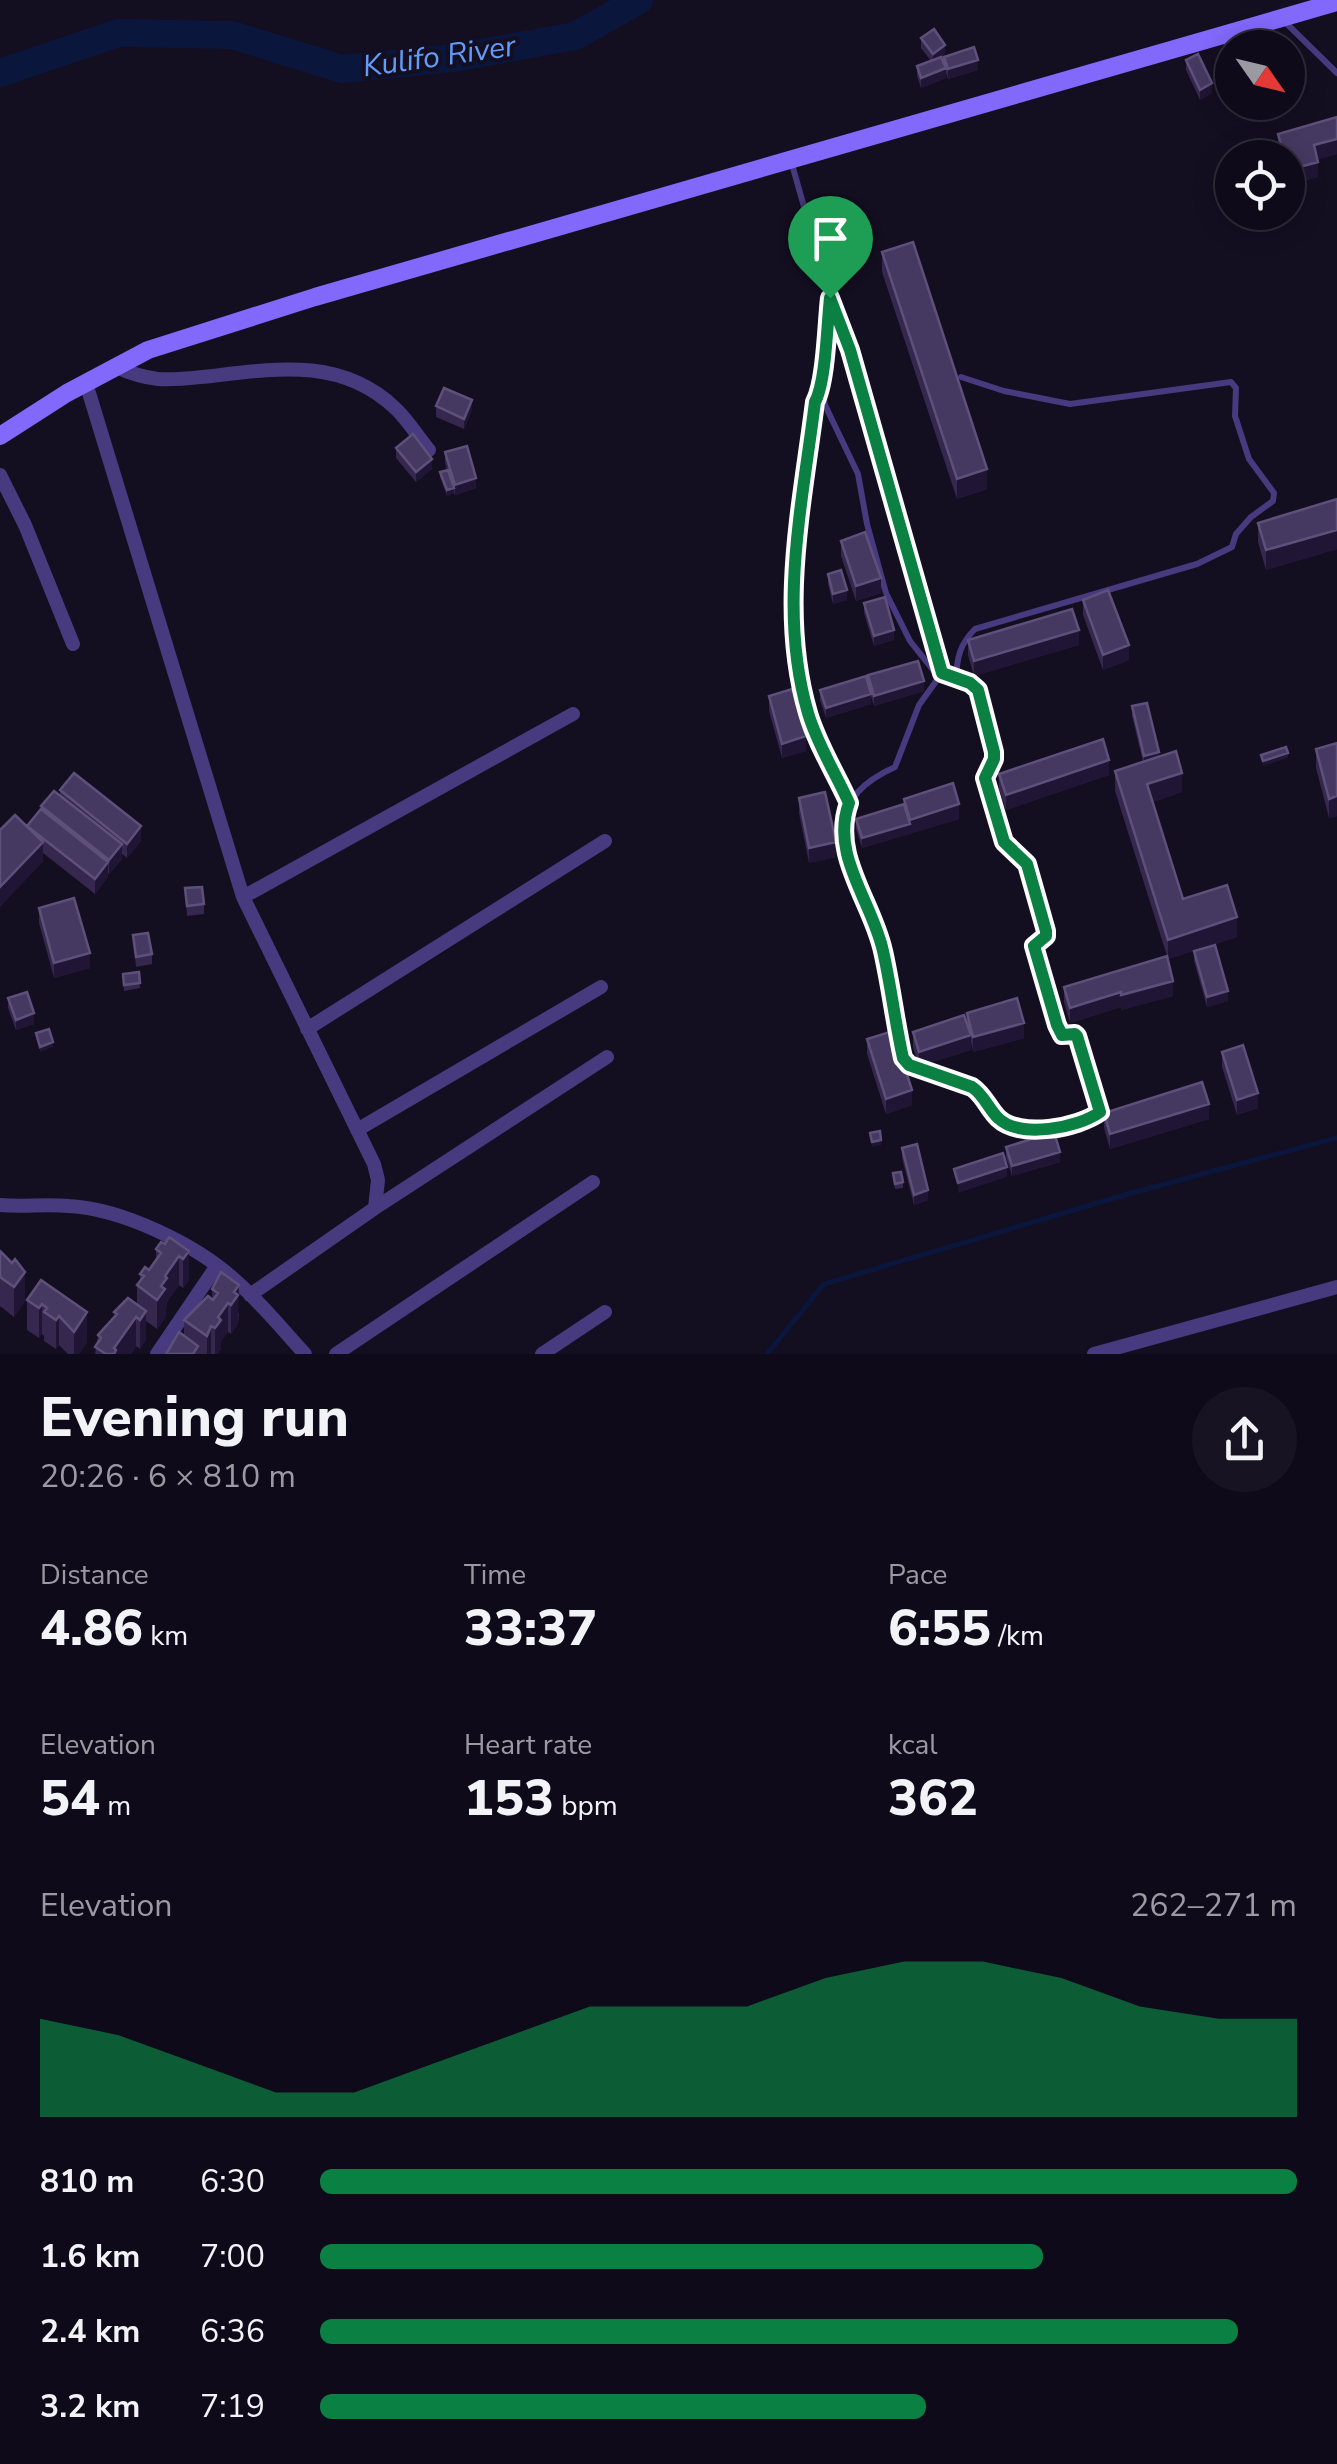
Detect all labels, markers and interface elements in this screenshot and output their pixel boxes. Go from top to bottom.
water label: Kulifo River [360,25,519,88]
north arrow [1215,30,1305,120]
map controls [1215,30,1305,230]
button: locate [1215,140,1305,230]
pin [788,196,873,299]
icon: arrive [803,211,858,266]
text: Evening run [40,1380,349,1455]
button: share [1192,1387,1297,1492]
text: 20:26 · 6 × 810 m [40,1455,296,1498]
text: Distance [40,1556,149,1594]
text: Time [464,1556,526,1594]
text: Pace [888,1556,947,1594]
text: 4.86 [40,1594,143,1663]
text: 33:37 [464,1594,597,1663]
text: 6:55 [888,1594,991,1663]
text: km [143,1617,188,1655]
text: /km [991,1617,1044,1655]
text: Elevation [40,1726,156,1764]
text: Heart rate [464,1726,592,1764]
text: kcal [888,1726,938,1764]
text: 54 [40,1764,100,1833]
text: 153 [464,1764,554,1833]
text: 362 [888,1764,978,1833]
text: m [100,1787,131,1825]
text: bpm [554,1787,618,1825]
text: Elevation [40,1884,173,1927]
text: 262–271 m [1130,1884,1297,1927]
text: 810 m [40,2160,134,2203]
text: 6:30 [200,2160,265,2203]
text: 1.6 km [40,2235,140,2278]
text: 7:00 [200,2235,265,2278]
text: 2.4 km [40,2310,140,2353]
text: 6:36 [200,2310,265,2353]
text: 3.2 km [40,2385,140,2428]
text: 7:19 [200,2385,265,2428]

